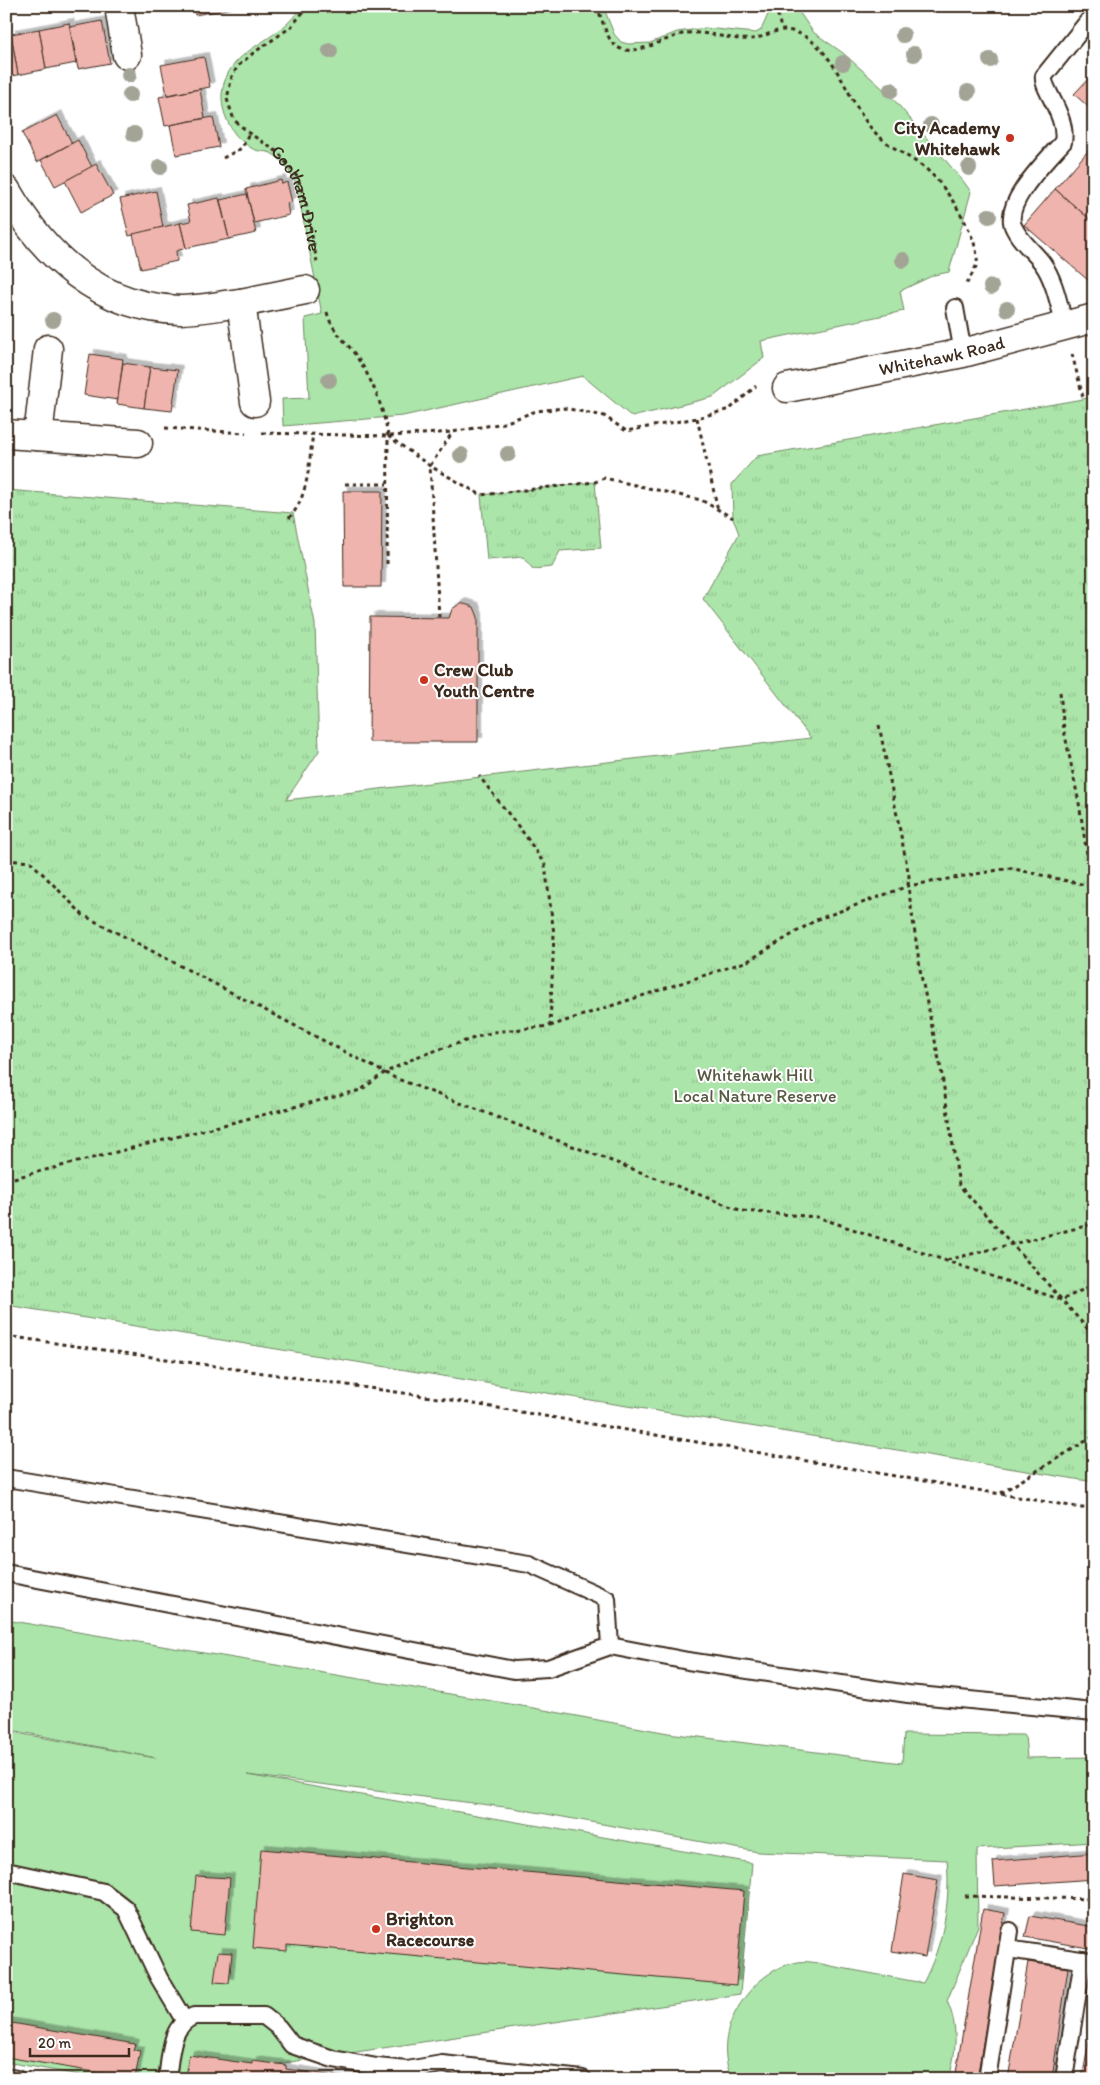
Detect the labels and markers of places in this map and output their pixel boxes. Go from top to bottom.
place label: City Academy Whitehawk [894,117,1001,160]
marker: City Academy Whitehawk [1004,132,1016,144]
place label: Crew Club Youth Centre [433,659,535,702]
marker: Crew Club Youth Centre [418,674,430,686]
place label: Brighton Racecourse [386,1908,475,1951]
marker: Brighton Racecourse [370,1923,382,1935]

